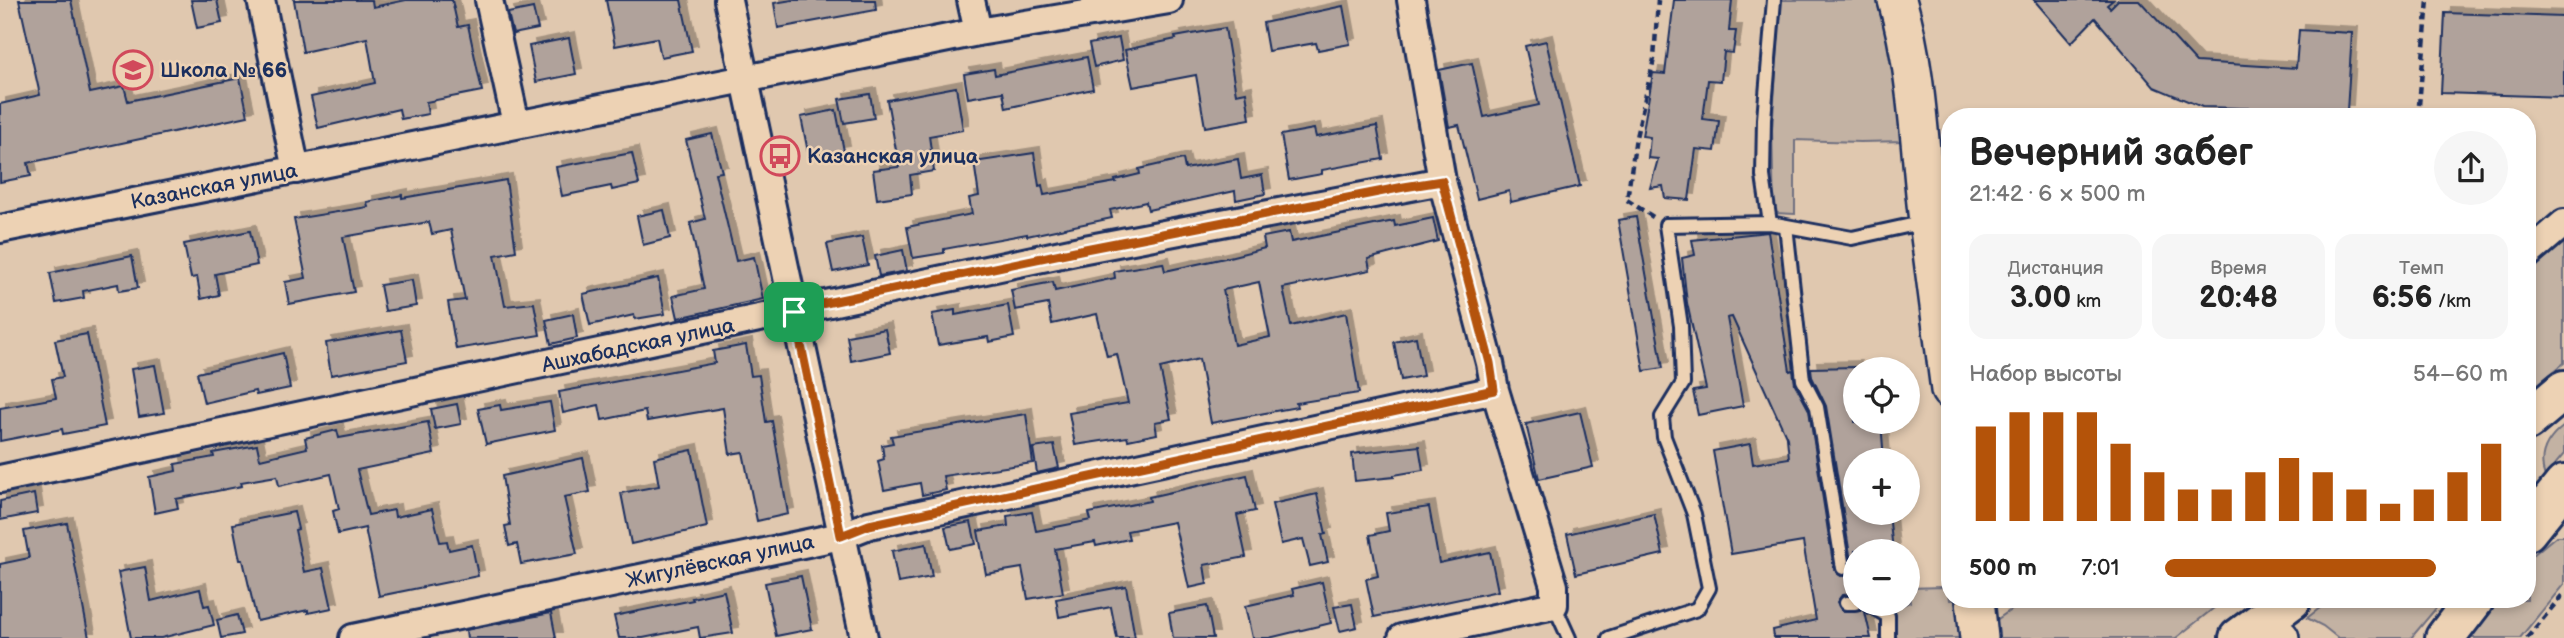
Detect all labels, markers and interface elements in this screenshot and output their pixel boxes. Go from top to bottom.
school or university icon: Школа № 66 [112,49,154,91]
place label: Школа № 66 [160,58,287,83]
text: Вечерний забег [1969,131,2253,176]
button: share [2434,131,2508,205]
bus stop icon: Казанская улица [759,135,801,177]
place label: Казанская улица [807,144,979,169]
street label: Казанская улица [129,158,300,215]
text: 21:42 · 6 × 500 m [1969,180,2146,208]
text: Дистанция [2007,257,2104,280]
text: Время [2210,257,2267,280]
text: Темп [2399,257,2444,280]
text: 3.00 [2010,280,2071,316]
text: 20:48 [2199,280,2278,316]
text: 6:56 [2372,280,2433,316]
pin [764,282,824,342]
text: km [2071,290,2101,313]
text: /km [2433,290,2471,313]
icon: arrive [775,293,813,331]
street label: Ашхабадская улица [539,313,737,378]
map controls [1843,357,1920,616]
button: locate [1843,357,1920,434]
text: Набор высоты [1969,360,2122,388]
text: 54–60 m [2413,360,2508,388]
button: + [1843,448,1920,525]
street label: Жигулёвская улица [624,529,817,594]
button: − [1843,539,1920,616]
text: 500 m [1969,554,2037,582]
text: 7:01 [2081,554,2119,582]

